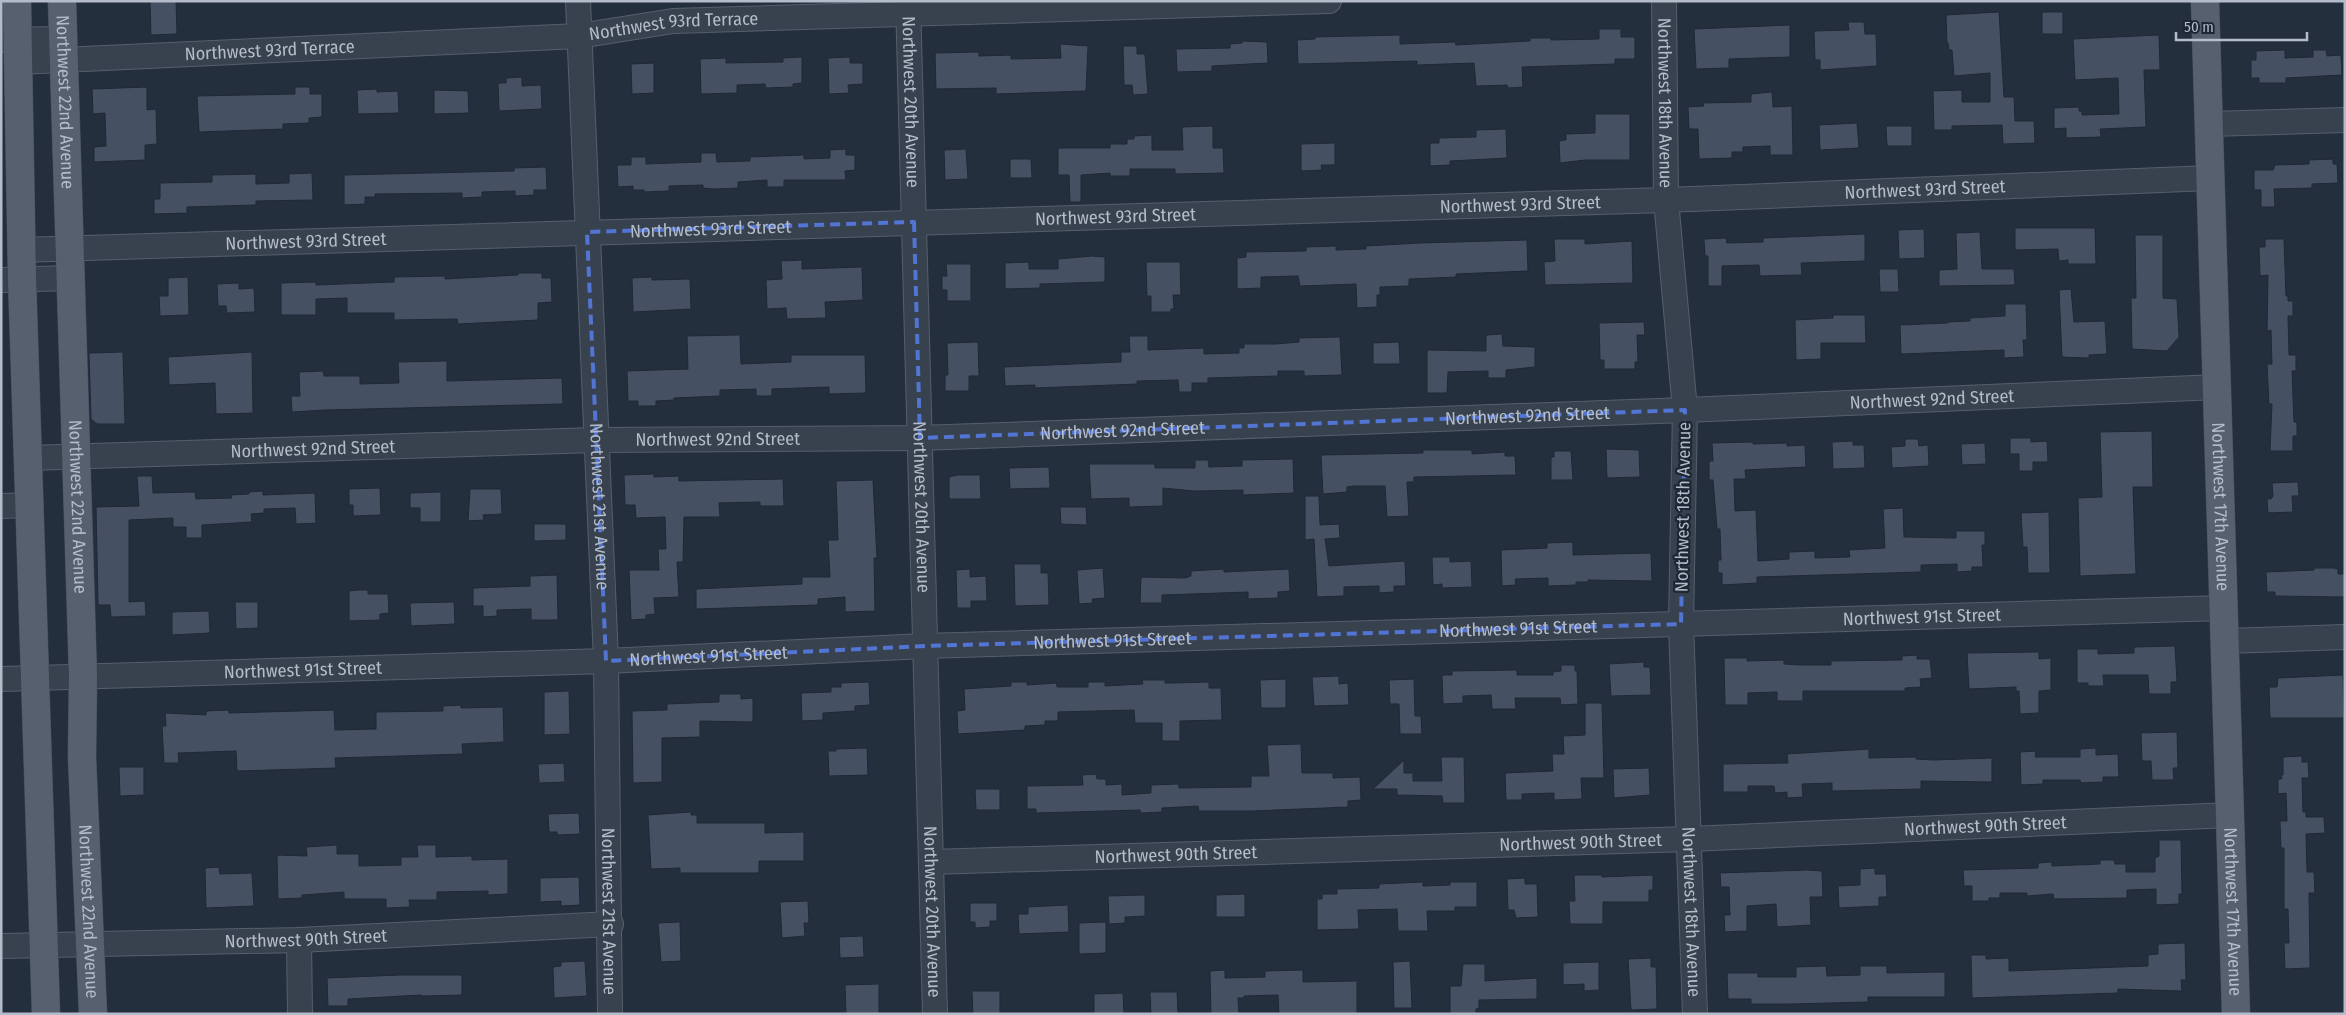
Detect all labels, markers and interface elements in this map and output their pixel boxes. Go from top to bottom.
street label: Northwest 93rd Terrace [587,7,759,45]
scale bar [2176,10,2307,42]
street label: Northwest 22nd Avenue [51,15,79,189]
street label: Northwest 20th Avenue [897,16,924,188]
street label: Northwest 18th Avenue [1653,18,1677,188]
text: 50 m [2184,18,2214,36]
street label: Northwest 93rd Terrace [184,35,355,65]
street label: Northwest 93rd Street [1844,175,2006,204]
street label: Northwest 93rd Street [1439,191,1601,218]
street label: Northwest 93rd Street [1035,203,1196,230]
street label: Northwest 93rd Street [630,216,792,242]
street label: Northwest 93rd Street [225,228,387,255]
street label: Northwest 92nd Street [1849,385,2015,414]
street label: Northwest 92nd Street [1445,402,1610,430]
street label: Northwest 92nd Street [1040,417,1205,445]
street label: Northwest 22nd Avenue [64,419,91,594]
street label: Northwest 20th Avenue [908,421,935,593]
street label: Northwest 18th Avenue [1671,422,1695,592]
street label: Northwest 17th Avenue [2207,422,2234,592]
street label: Northwest 21st Avenue [585,423,614,591]
street label: Northwest 92nd Street [635,428,800,451]
street label: Northwest 92nd Street [230,435,396,463]
street label: Northwest 91st Street [1843,604,2001,630]
street label: Northwest 91st Street [1439,615,1598,642]
street label: Northwest 91st Street [1033,627,1192,654]
street label: Northwest 91st Street [629,641,788,671]
street label: Northwest 91st Street [223,657,382,683]
street label: Northwest 90th Street [1904,811,2067,840]
street label: Northwest 22nd Avenue [74,824,103,999]
street label: Northwest 20th Avenue [919,826,946,998]
street label: Northwest 18th Avenue [1677,826,1705,998]
street label: Northwest 17th Avenue [2219,827,2246,996]
street label: Northwest 21st Avenue [597,828,621,995]
street label: Northwest 90th Street [1499,829,1662,856]
street label: Northwest 90th Street [1094,841,1258,868]
street label: Northwest 90th Street [224,924,388,952]

